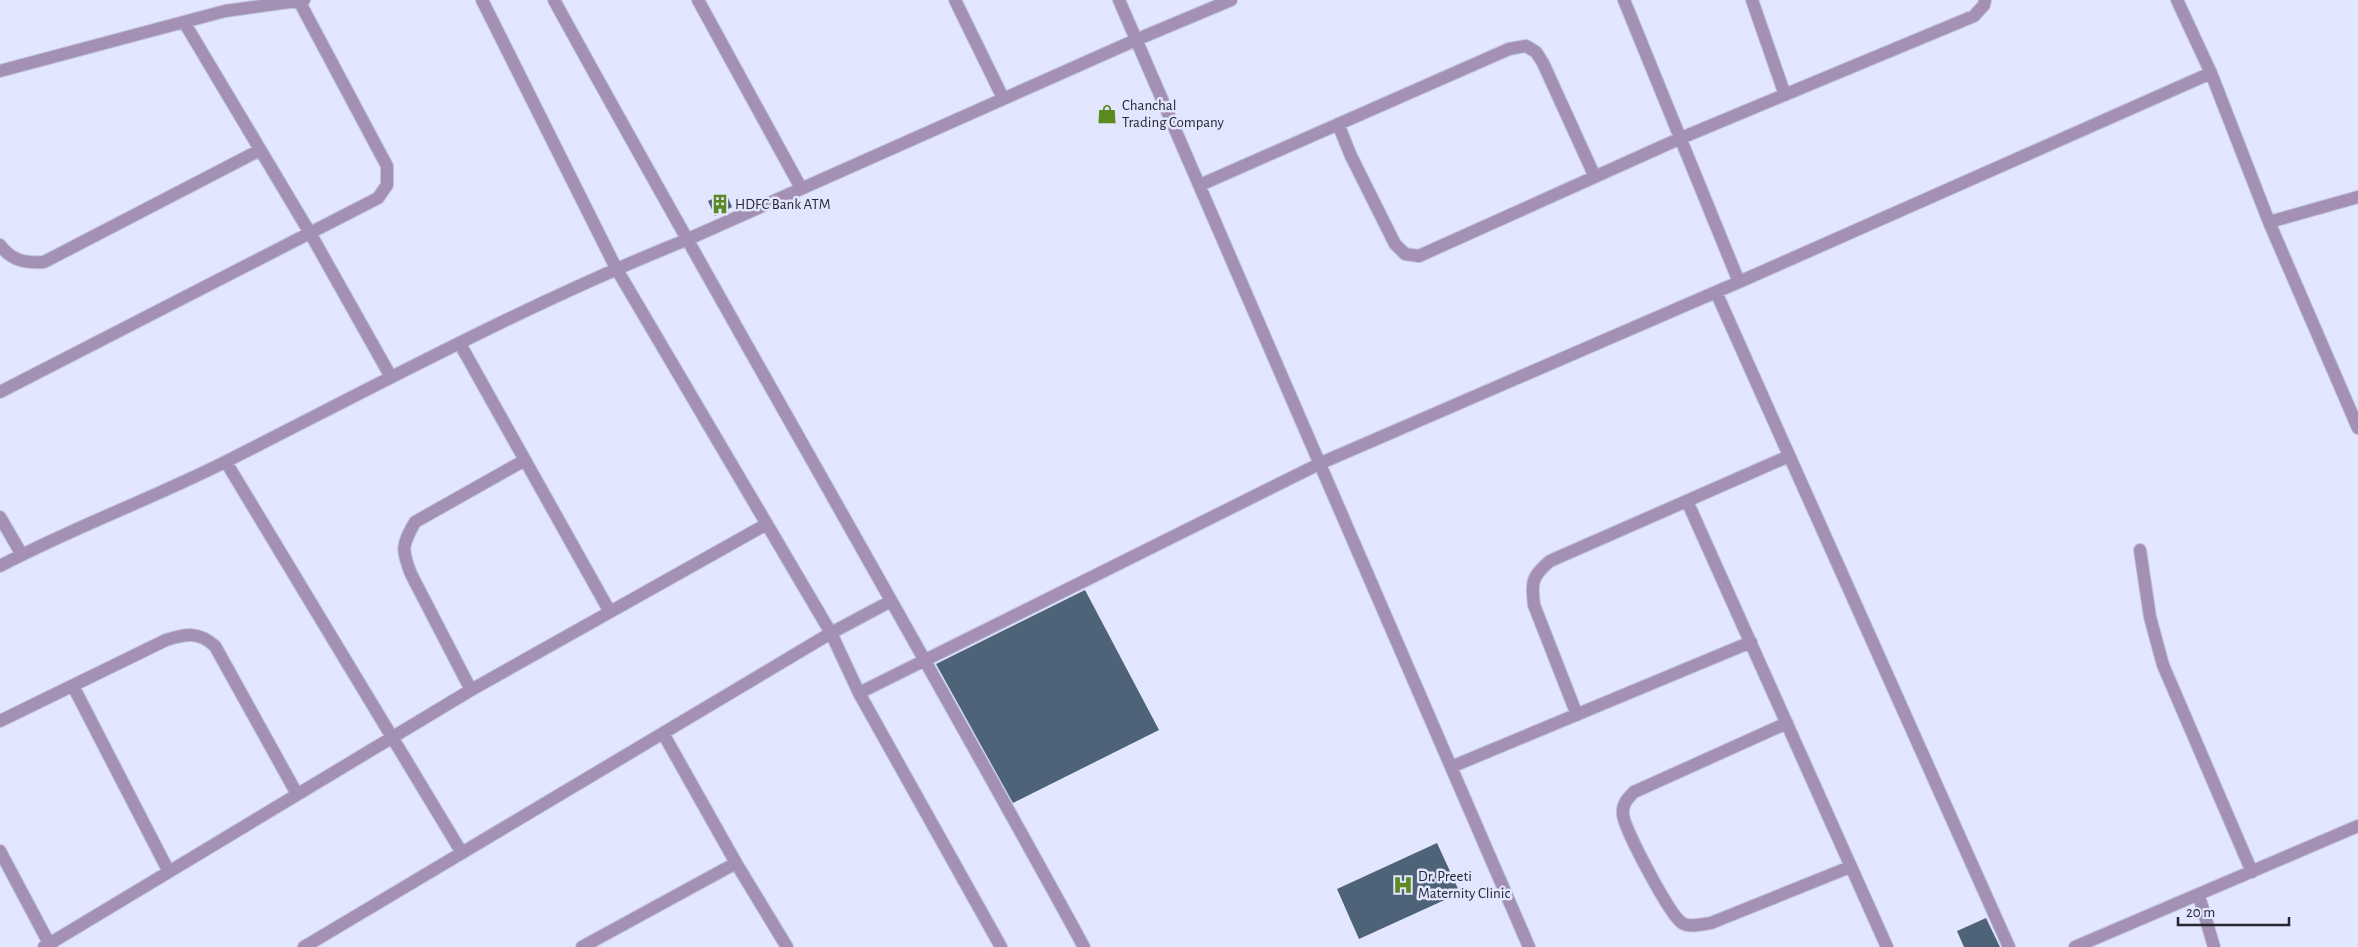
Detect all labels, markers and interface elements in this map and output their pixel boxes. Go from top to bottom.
place label: Chanchal Trading Company [1122,98,1225,130]
shop icon: Chanchal Trading Company [1096,103,1118,125]
building icon: HDFC Bank ATM [709,193,731,215]
place label: HDFC Bank ATM [735,197,831,212]
place label: Dr. Preeti Maternity Clinic [1418,869,1510,901]
hospital icon: Dr. Preeti Maternity Clinic [1392,874,1414,896]
scale bar [2178,894,2289,926]
text: 20 m [2186,905,2215,920]

